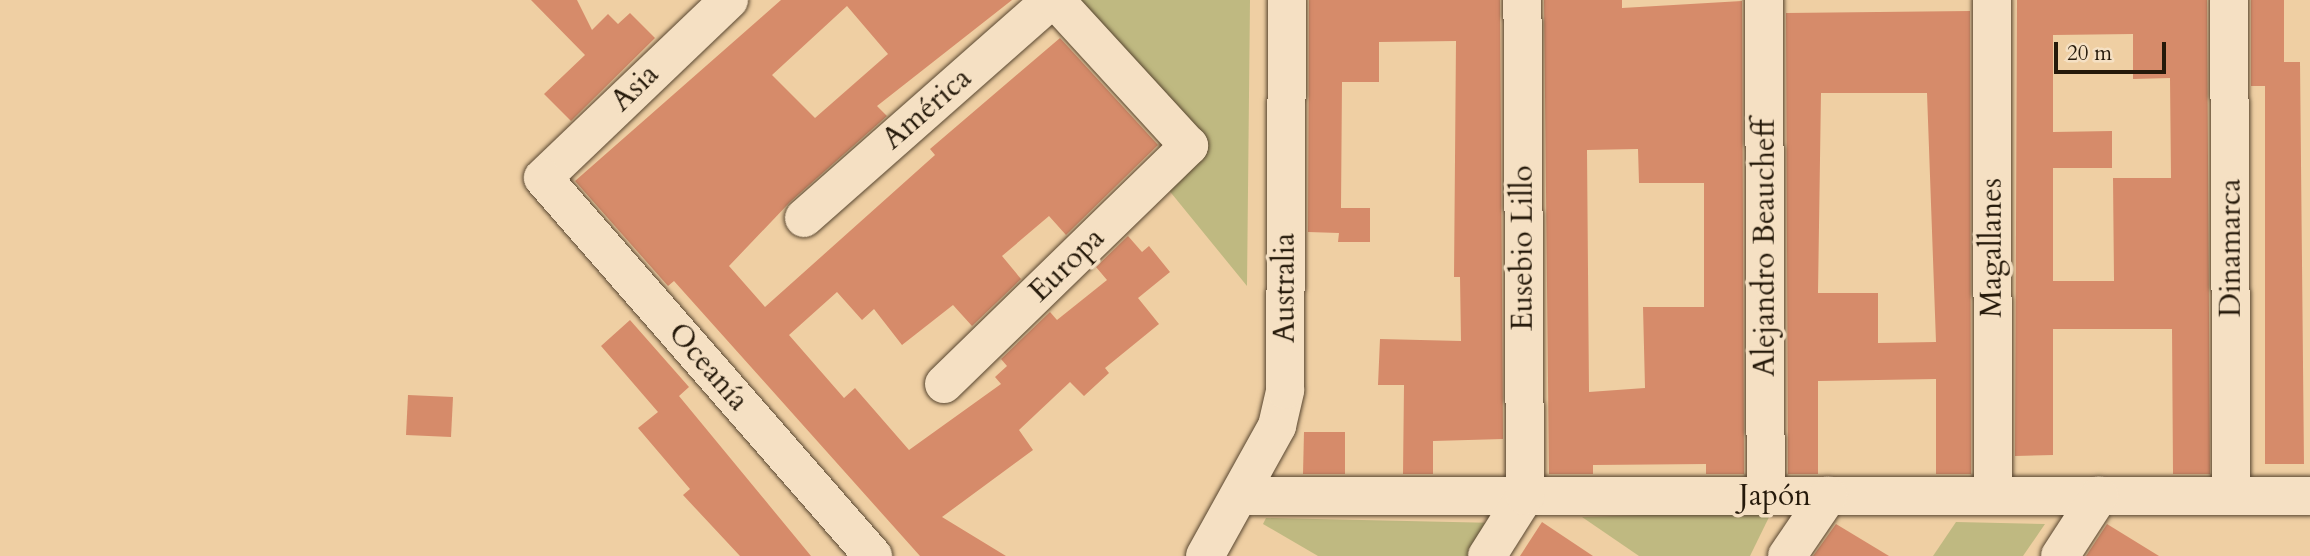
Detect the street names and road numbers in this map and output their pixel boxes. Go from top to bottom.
street label: Asia [604,57,666,119]
street label: América [875,61,979,157]
street label: Alejandro Beaucheff [1747,119,1783,377]
street label: Eusebio Lillo [1505,165,1541,331]
street label: Magallanes [1974,178,2010,318]
street label: Dinamarca [2213,179,2249,317]
street label: Europa [1022,220,1112,310]
street label: Australia [1267,233,1303,343]
street label: Oceanía [660,316,756,418]
street label: Japón [1739,478,1811,514]

